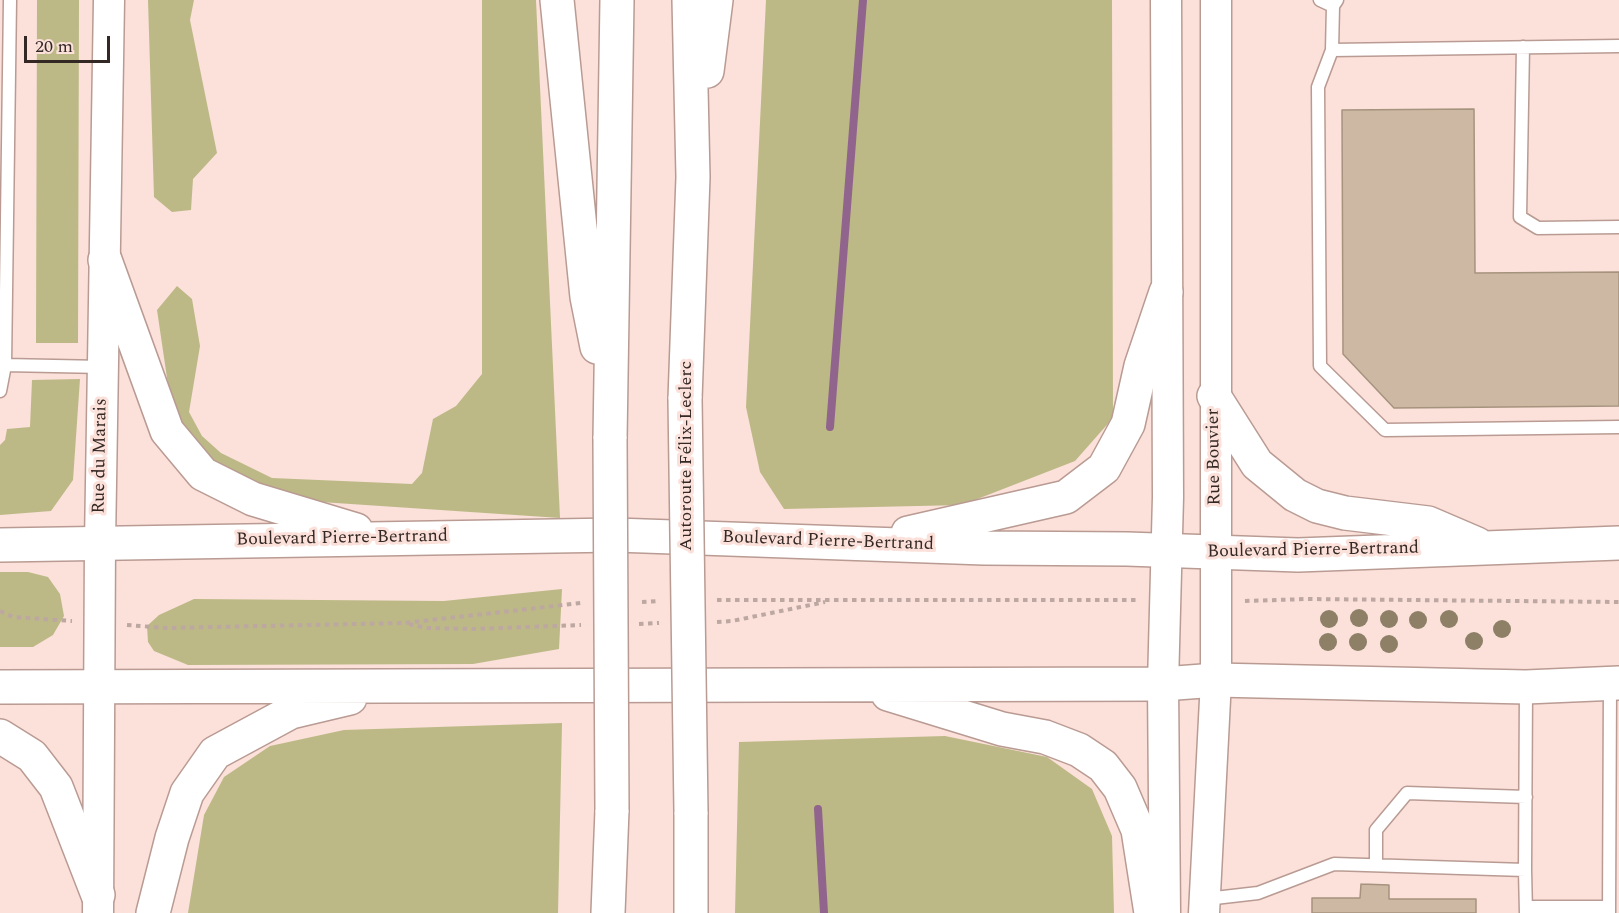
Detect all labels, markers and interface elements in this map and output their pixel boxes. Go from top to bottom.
scale bar [27,24,112,62]
text: 20 m [35,33,73,60]
street label: Autoroute Félix-Leclerc [676,361,698,551]
street label: Rue du Marais [89,398,113,514]
street label: Rue Bouvier [1203,408,1227,506]
street label: Boulevard Pierre-Bertrand [236,526,448,552]
street label: Boulevard Pierre-Bertrand [722,528,934,556]
street label: Boulevard Pierre-Bertrand [1207,538,1419,564]

